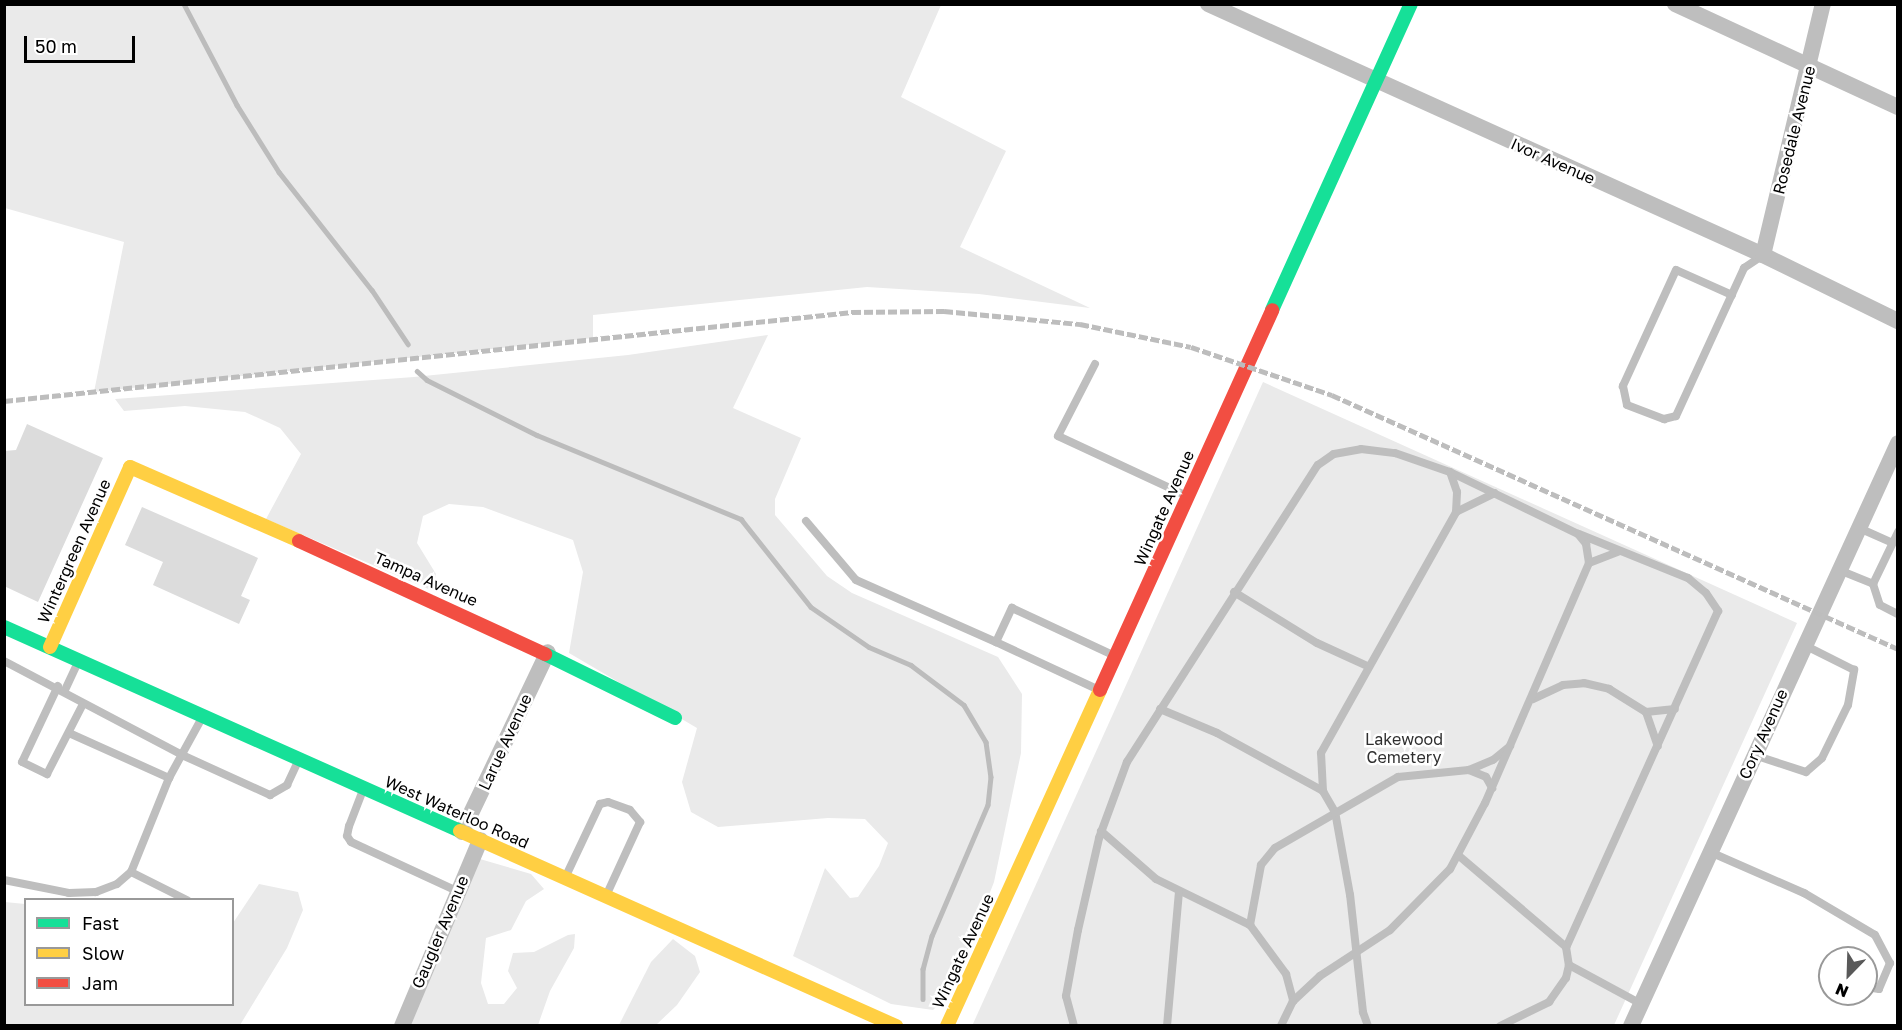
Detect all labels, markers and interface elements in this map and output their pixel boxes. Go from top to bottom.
scale bar [27,24,138,62]
text: 50 m [35,35,77,57]
street label: Rosedale Avenue [1769,64,1819,196]
street label: Ivor Avenue [1508,134,1598,188]
street label: Wingate Avenue [1130,447,1198,569]
street label: Wintergreen Avenue [34,476,114,626]
street label: Tampa Avenue [371,548,481,610]
street label: Cory Avenue [1735,686,1791,782]
street label: Larue Avenue [474,691,536,793]
park label: Lakewood Cemetery [1365,729,1443,767]
street label: West Waterloo Road [382,772,532,852]
street label: Gaugler Avenue [408,873,472,991]
street label: Wingate Avenue [928,891,998,1011]
legend [24,898,234,1006]
text: Fast [82,912,119,934]
text: Slow [82,942,124,964]
north arrow [1818,946,1878,1006]
text: Jam [82,972,118,994]
text: N [1832,979,1851,1002]

